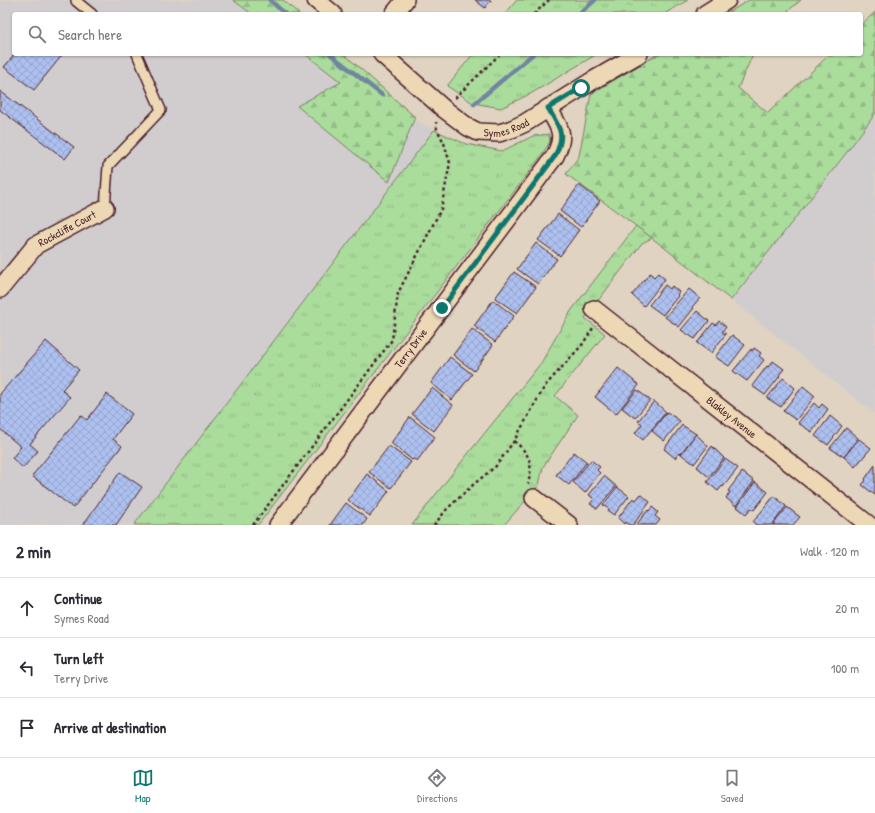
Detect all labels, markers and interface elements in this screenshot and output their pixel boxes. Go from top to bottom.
search box [12,12,863,56]
icon: search [26,23,48,45]
text: Search here [58,24,122,45]
route start [572,79,590,97]
street label: Symes Road [483,115,532,140]
street label: Rockcliffe Court [36,207,98,250]
route end [433,299,451,317]
street label: Terry Drive [391,325,430,371]
street label: Blakley Avenue [704,393,760,441]
text: 2 min [16,540,51,563]
text: Walk · 120 m [800,542,859,560]
text: Continue [54,588,102,609]
icon: ahead [16,597,38,619]
text: 20 m [835,599,859,617]
text: Symes Road [54,609,109,627]
text: Turn left [54,648,104,669]
icon: left [16,657,38,679]
text: 100 m [831,659,859,677]
text: Terry Drive [54,669,108,687]
icon: arrive [16,717,38,739]
text: Arrive at destination [54,717,166,738]
tab: Map [132,767,154,805]
tab: Directions [417,767,458,805]
tab: Saved [721,767,743,805]

